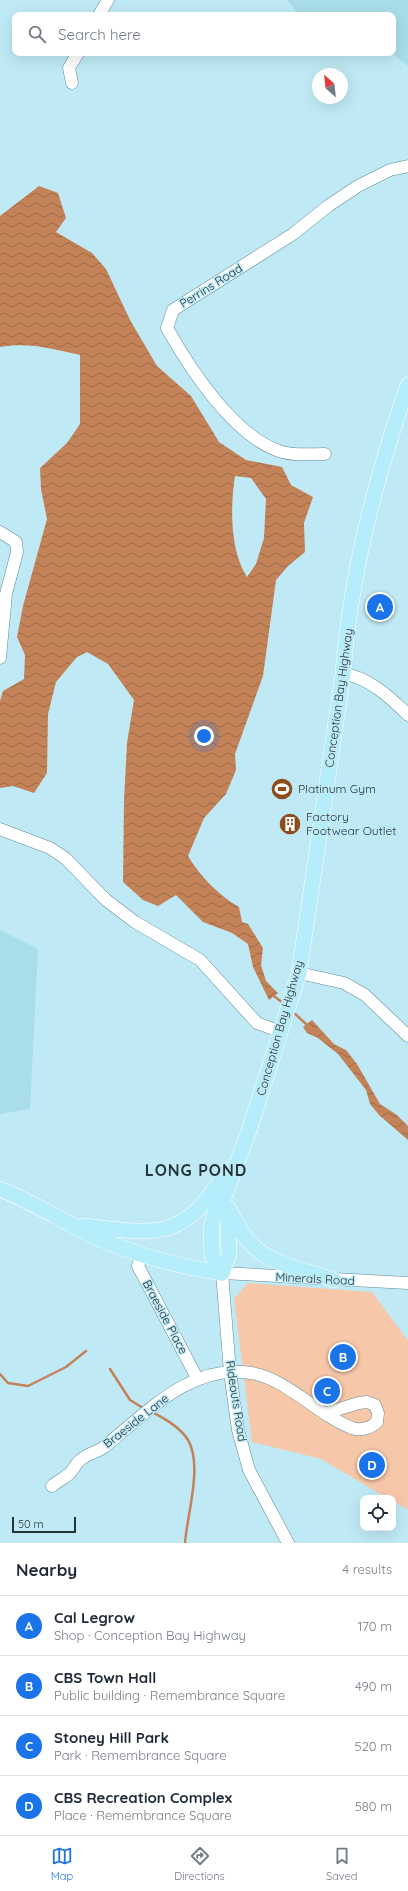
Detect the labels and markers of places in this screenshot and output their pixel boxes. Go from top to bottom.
pin: A [367,592,393,622]
sports icon: Platinum Gym [269,776,295,802]
place label: Platinum Gym [298,781,376,796]
place label: Factory Footwear Outlet [306,809,396,838]
building icon: Factory Footwear Outlet [277,811,303,837]
pin: B [330,1342,356,1372]
pin: C [314,1376,340,1406]
pin: D [359,1450,385,1480]

